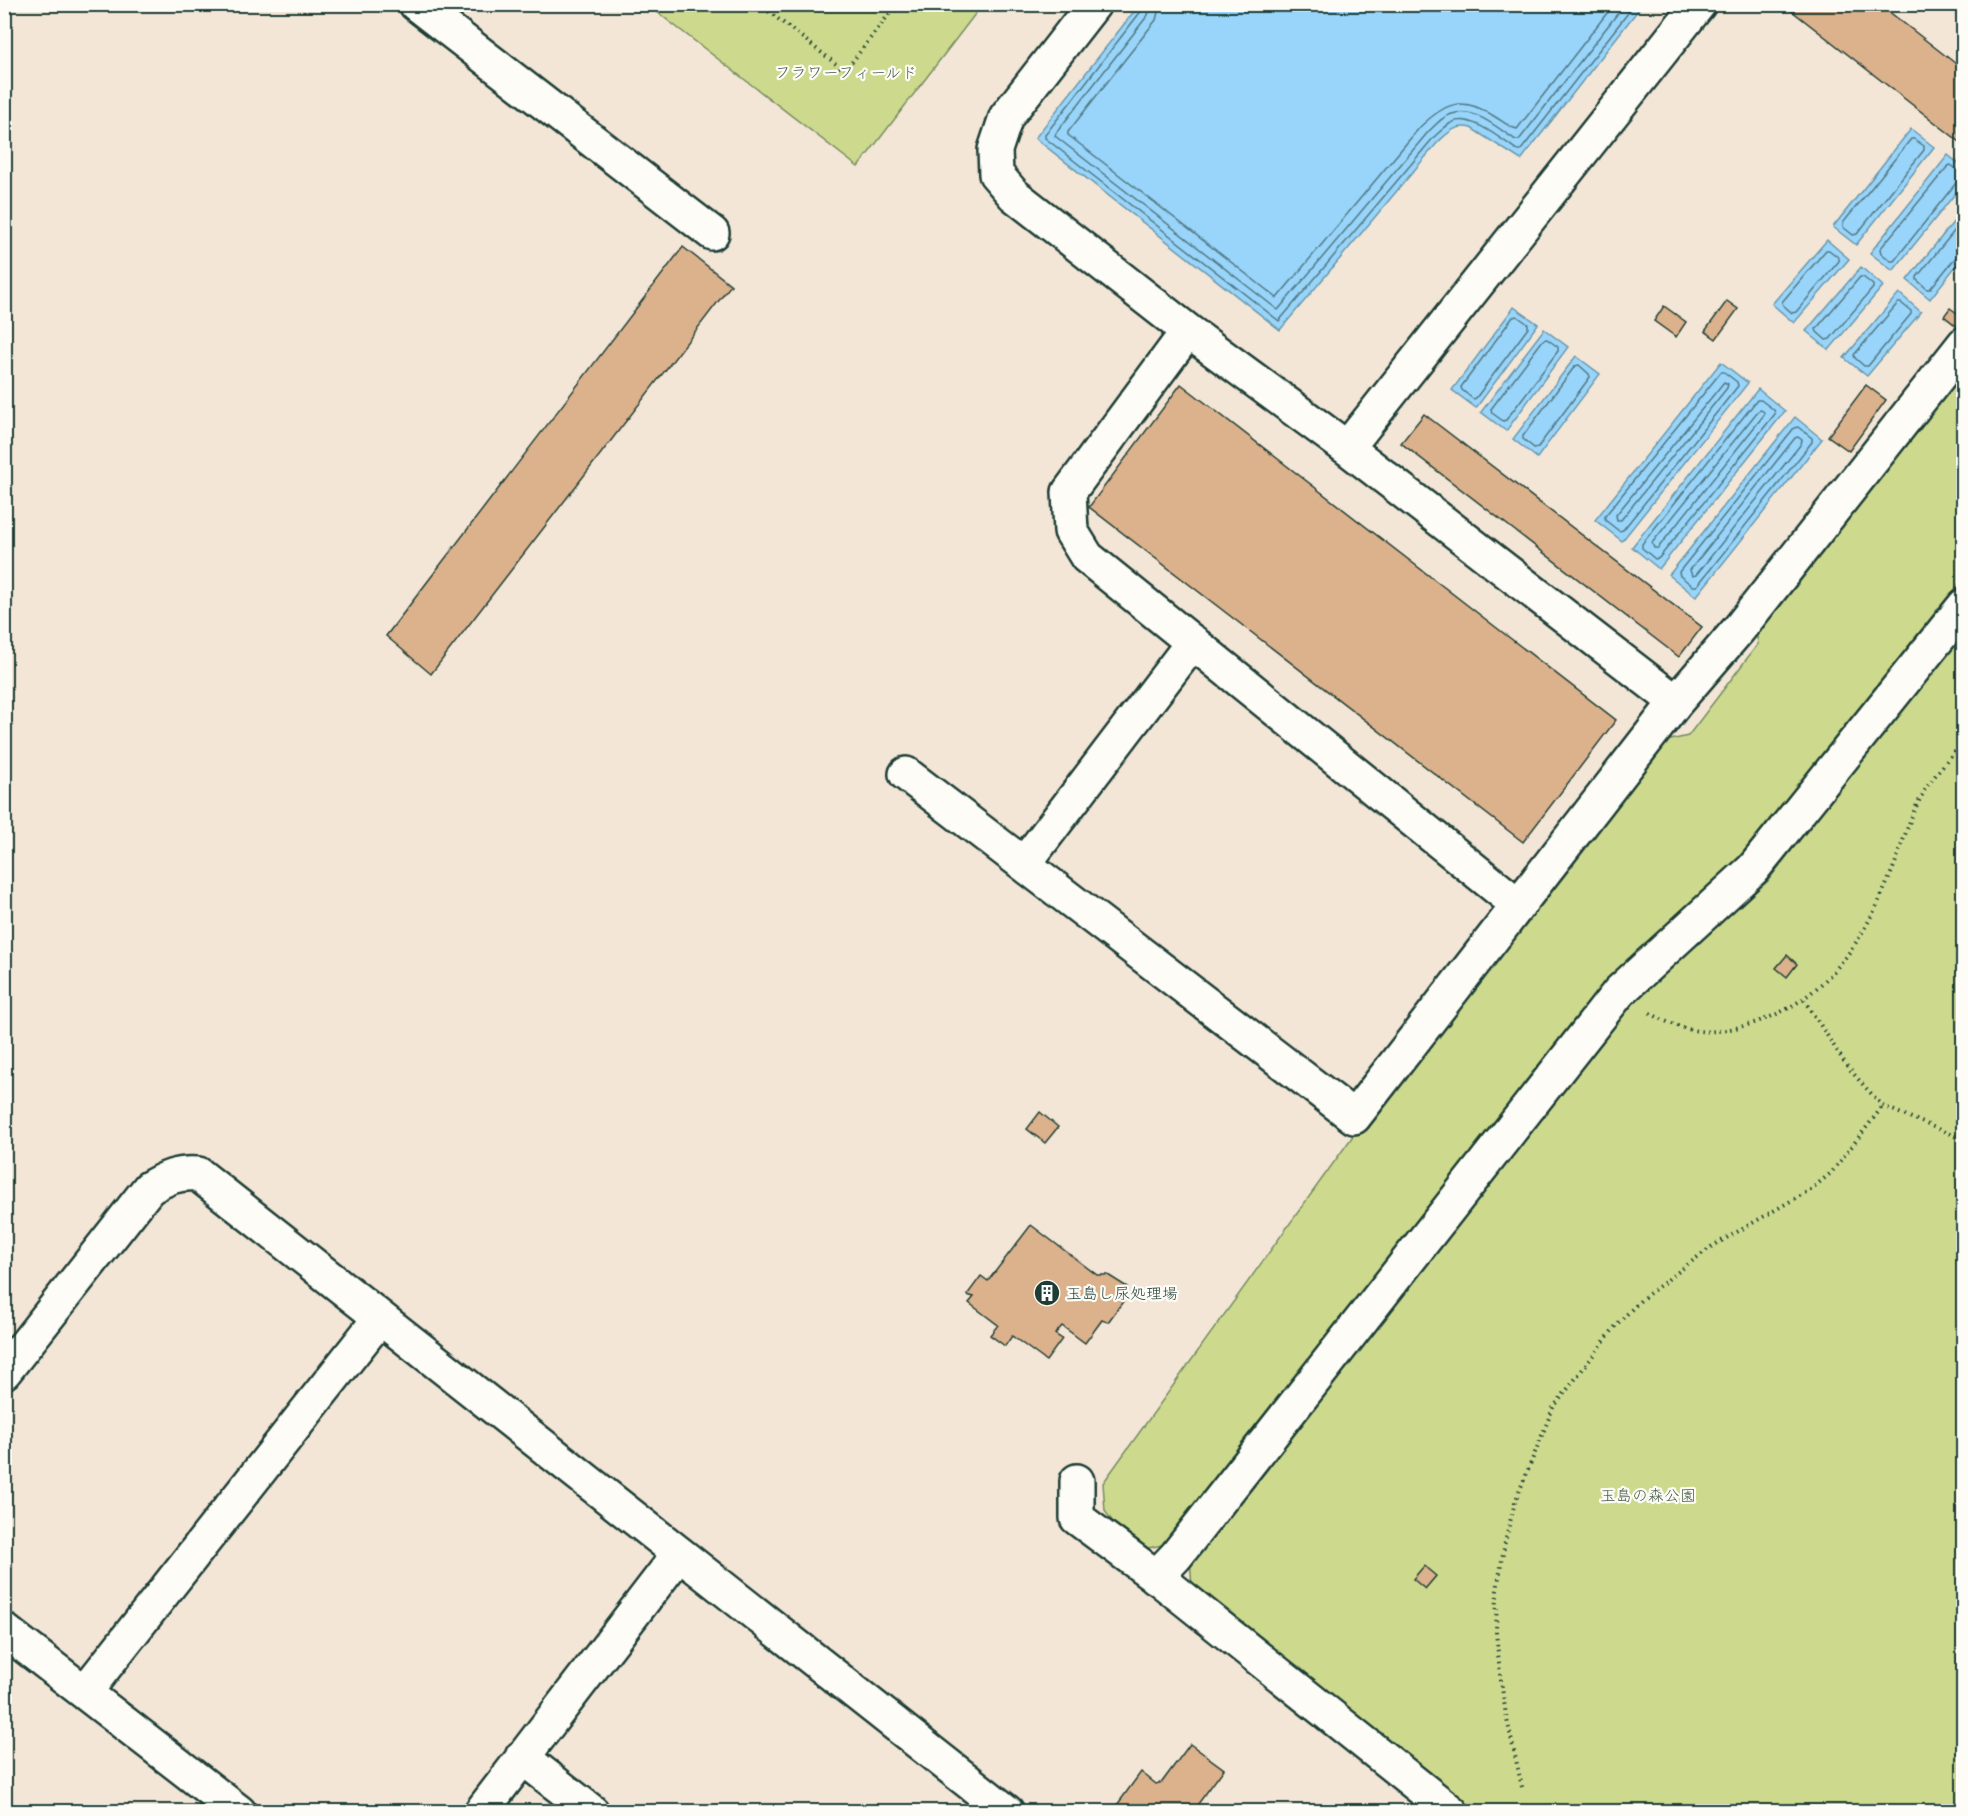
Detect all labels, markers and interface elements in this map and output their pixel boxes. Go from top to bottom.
park label: フラワーフィールド [775,66,917,85]
building icon: 玉島し尿処理場 [1032,1278,1062,1308]
place label: 玉島し尿処理場 [1066,1286,1178,1306]
park label: 玉島の森公園 [1600,1487,1696,1508]

